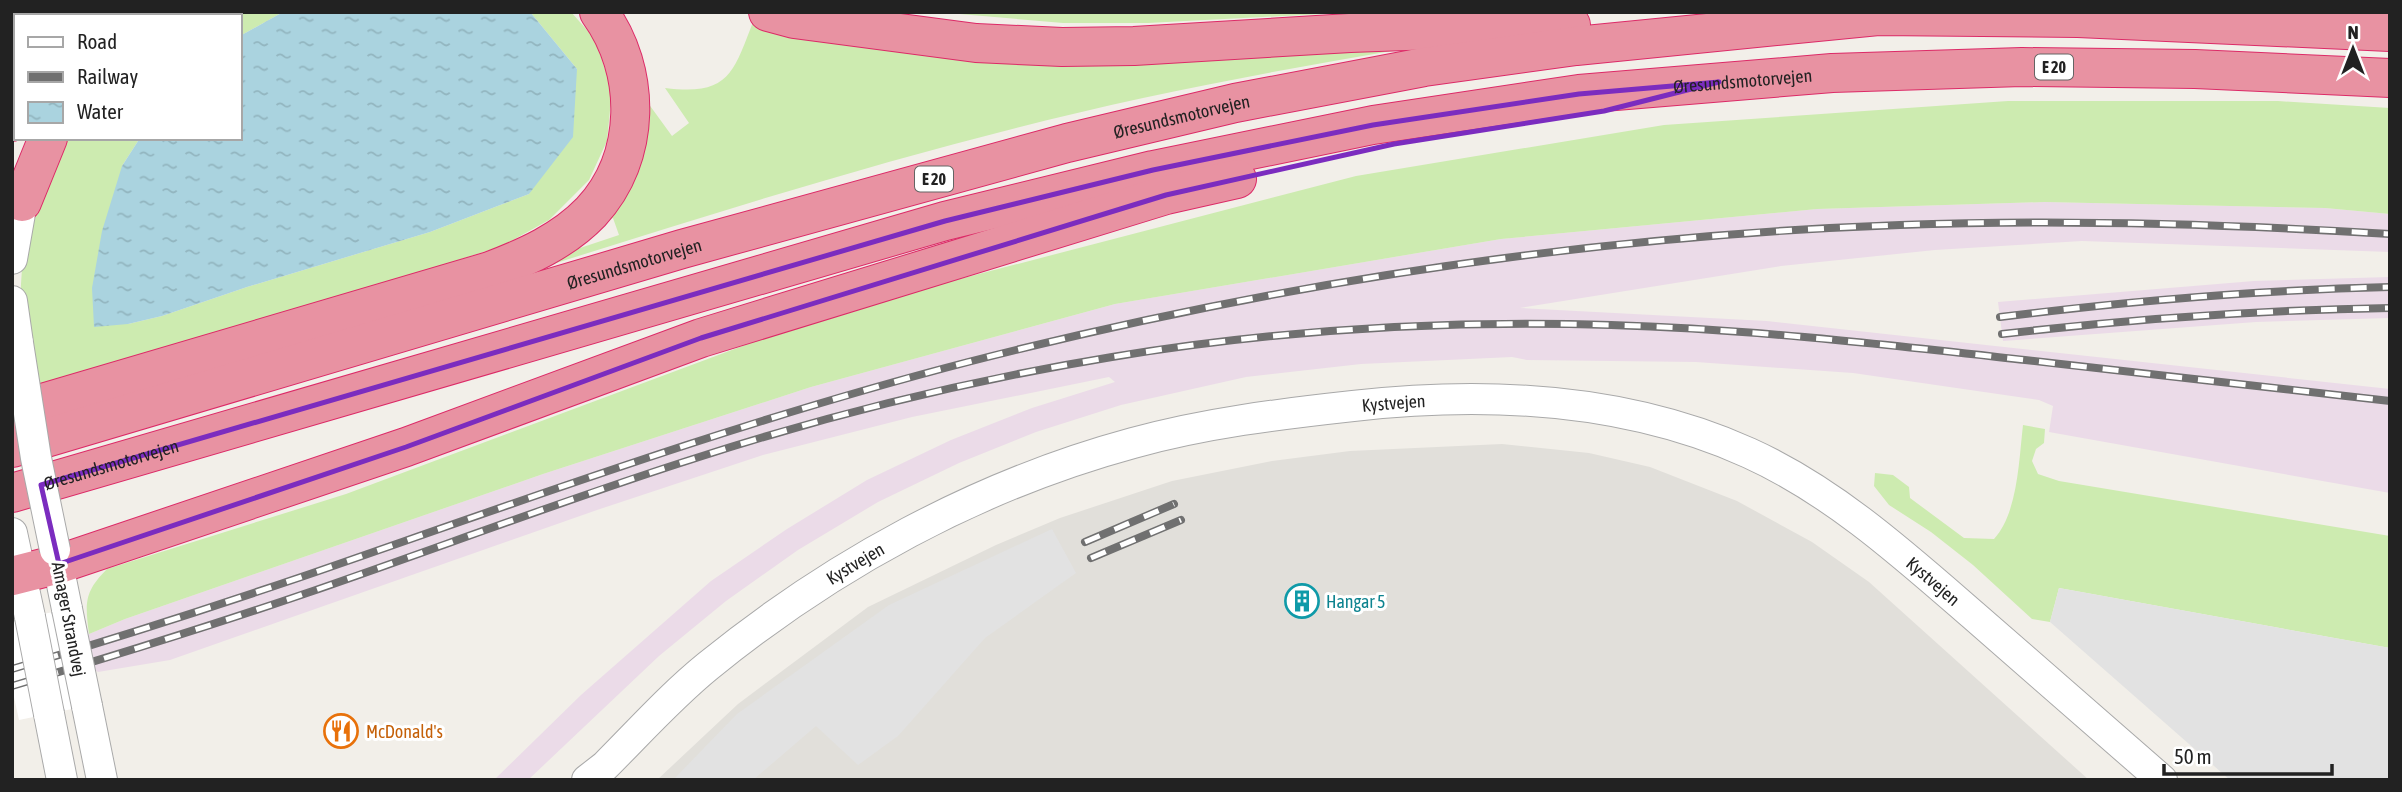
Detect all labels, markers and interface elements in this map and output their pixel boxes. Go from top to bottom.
legend [14,14,242,140]
north arrow [2318,14,2388,84]
text: N [2347,21,2359,43]
text: Road [77,29,117,53]
road number: E 20 [2035,54,2073,80]
text: Railway [77,64,139,88]
street label: Øresundsmotorvejen [1672,64,1813,97]
street label: Øresundsmotorvejen [1111,90,1251,142]
text: Water [77,99,124,123]
road number: E 20 [915,167,953,192]
street label: Øresundsmotorvejen [564,234,704,293]
street label: Kystvejen [1361,390,1426,415]
street label: Øresundsmotorvejen [41,435,181,494]
street label: Kystvejen [822,538,888,589]
street label: Kystvejen [1903,552,1965,610]
street label: Amager Strandvej [48,560,90,678]
building icon: Hangar 5 [1283,582,1321,620]
place label: Hangar 5 [1326,591,1386,612]
restaurant icon: McDonald's [322,712,360,750]
place label: McDonald's [366,721,443,742]
scale bar [2164,732,2332,776]
text: 50 m [2174,744,2212,768]

